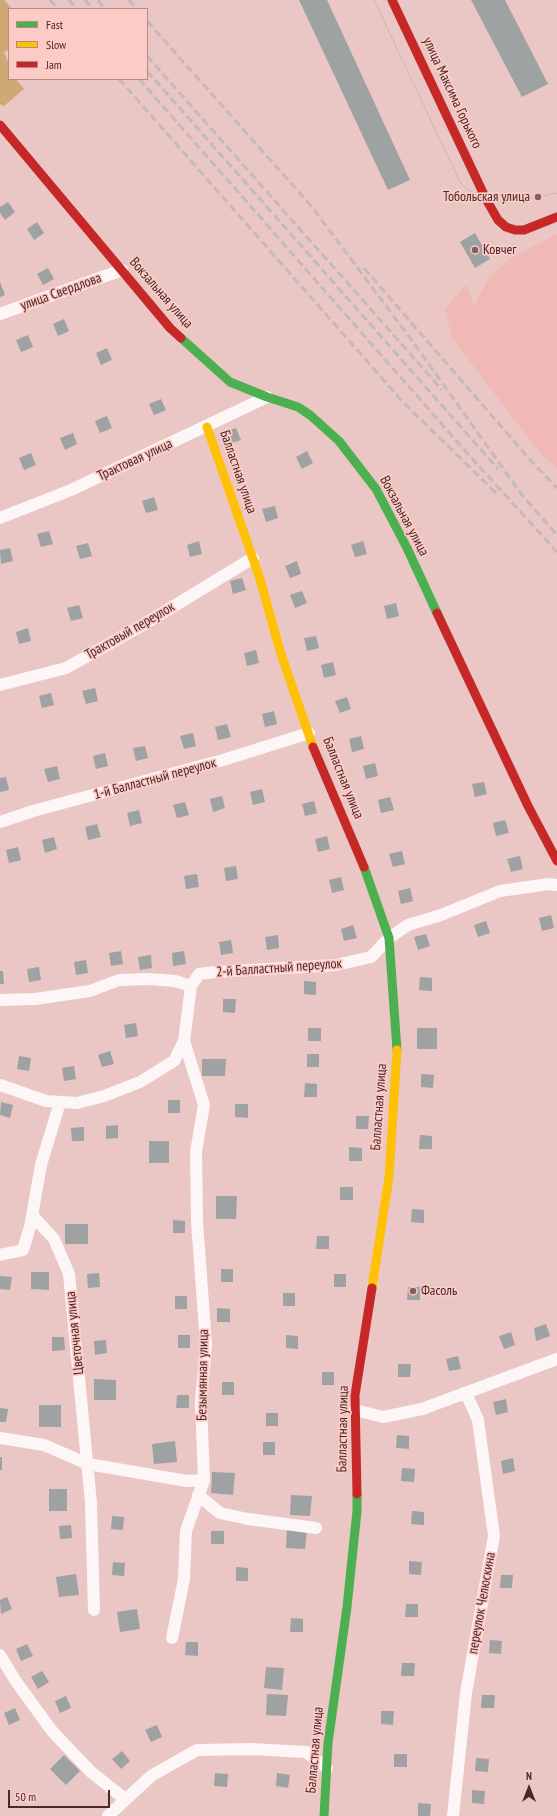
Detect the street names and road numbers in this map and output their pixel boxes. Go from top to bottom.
street label: улица Максима Горького [419,35,485,151]
street label: Вокзальная улица [126,254,196,332]
street label: улица Свердлова [18,270,104,314]
street label: Балластная улица [216,428,260,516]
street label: Трактовая улица [95,435,175,485]
street label: Вокзальная улица [376,473,432,559]
street label: Трактовый переулок [82,599,178,663]
street label: Балластная улица [319,735,367,821]
street label: 1-й Балластный переулок [92,755,218,803]
street label: 2-й Балластный переулок [216,955,342,981]
street label: Балластная улица [368,1063,390,1151]
street label: Цветочная улица [62,1290,88,1376]
street label: Безымянная улица [194,1329,212,1421]
street label: Балластная улица [334,1385,352,1473]
street label: переулок Челюскина [465,1551,499,1655]
street label: Балластная улица [303,1706,327,1794]

